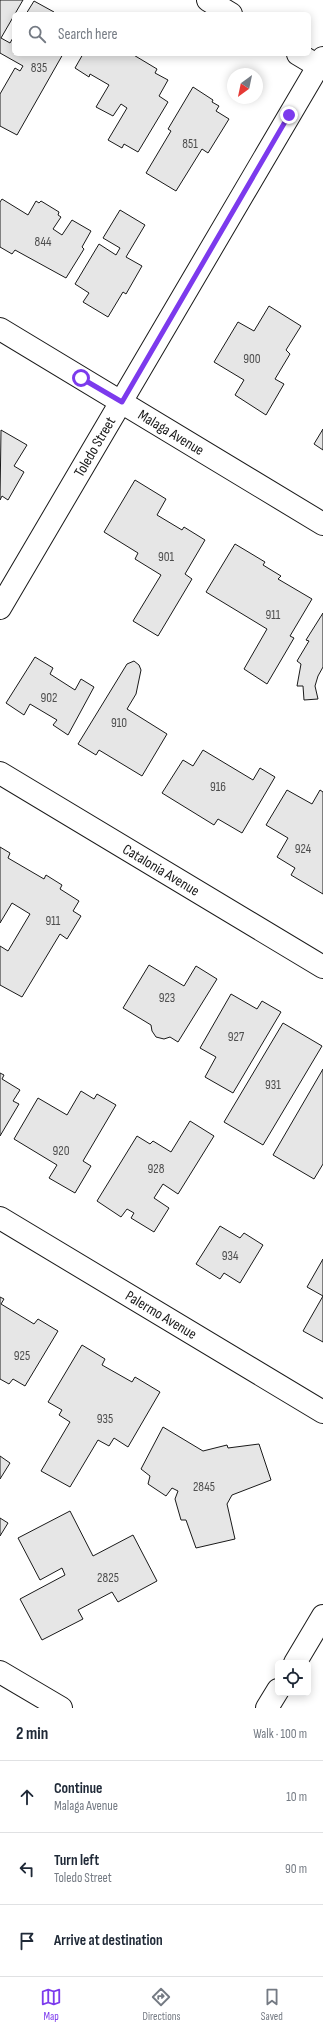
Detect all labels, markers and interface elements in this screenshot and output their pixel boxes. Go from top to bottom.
search box [12,12,311,56]
icon: search [26,23,48,45]
text: Search here [58,25,118,44]
house number: 835 [31,60,47,76]
north arrow [227,68,263,104]
route end [280,106,298,124]
house number: 851 [182,136,198,152]
house number: 844 [35,234,52,250]
house number: 900 [243,351,261,367]
route start [72,369,90,387]
street label: Malaga Avenue [134,406,208,460]
street label: Toledo Street [70,413,120,481]
house number: 901 [158,549,175,565]
house number: 911 [266,607,281,623]
house number: 902 [41,690,57,706]
house number: 910 [111,715,127,731]
house number: 916 [210,779,226,795]
street label: Catalonia Avenue [119,840,203,901]
house number: 924 [295,841,312,857]
house number: 911 [46,913,61,929]
house number: 923 [159,990,175,1006]
house number: 927 [228,1029,245,1045]
house number: 931 [265,1077,281,1093]
house number: 920 [53,1143,70,1159]
house number: 928 [148,1161,165,1177]
house number: 934 [222,1248,239,1264]
street label: Palermo Avenue [122,1286,200,1344]
house number: 925 [14,1348,30,1364]
house number: 935 [97,1411,113,1427]
house number: 2845 [193,1479,215,1495]
house number: 2825 [97,1570,119,1586]
map controls [275,1660,311,1696]
button: locate [275,1660,311,1696]
text: 2 min [16,1724,48,1744]
text: Walk · 100 m [253,1726,307,1742]
text: Continue [54,1779,103,1798]
icon: ahead [16,1786,38,1808]
text: 10 m [286,1789,307,1805]
text: Malaga Avenue [54,1798,118,1814]
text: Turn left [54,1851,99,1870]
icon: left [16,1858,38,1880]
text: 90 m [285,1861,307,1877]
text: Toledo Street [54,1870,112,1886]
icon: arrive [16,1930,38,1952]
text: Arrive at destination [54,1931,163,1950]
tab: Map [40,1986,62,2023]
tab: Directions [143,1986,180,2023]
tab: Saved [261,1986,283,2023]

